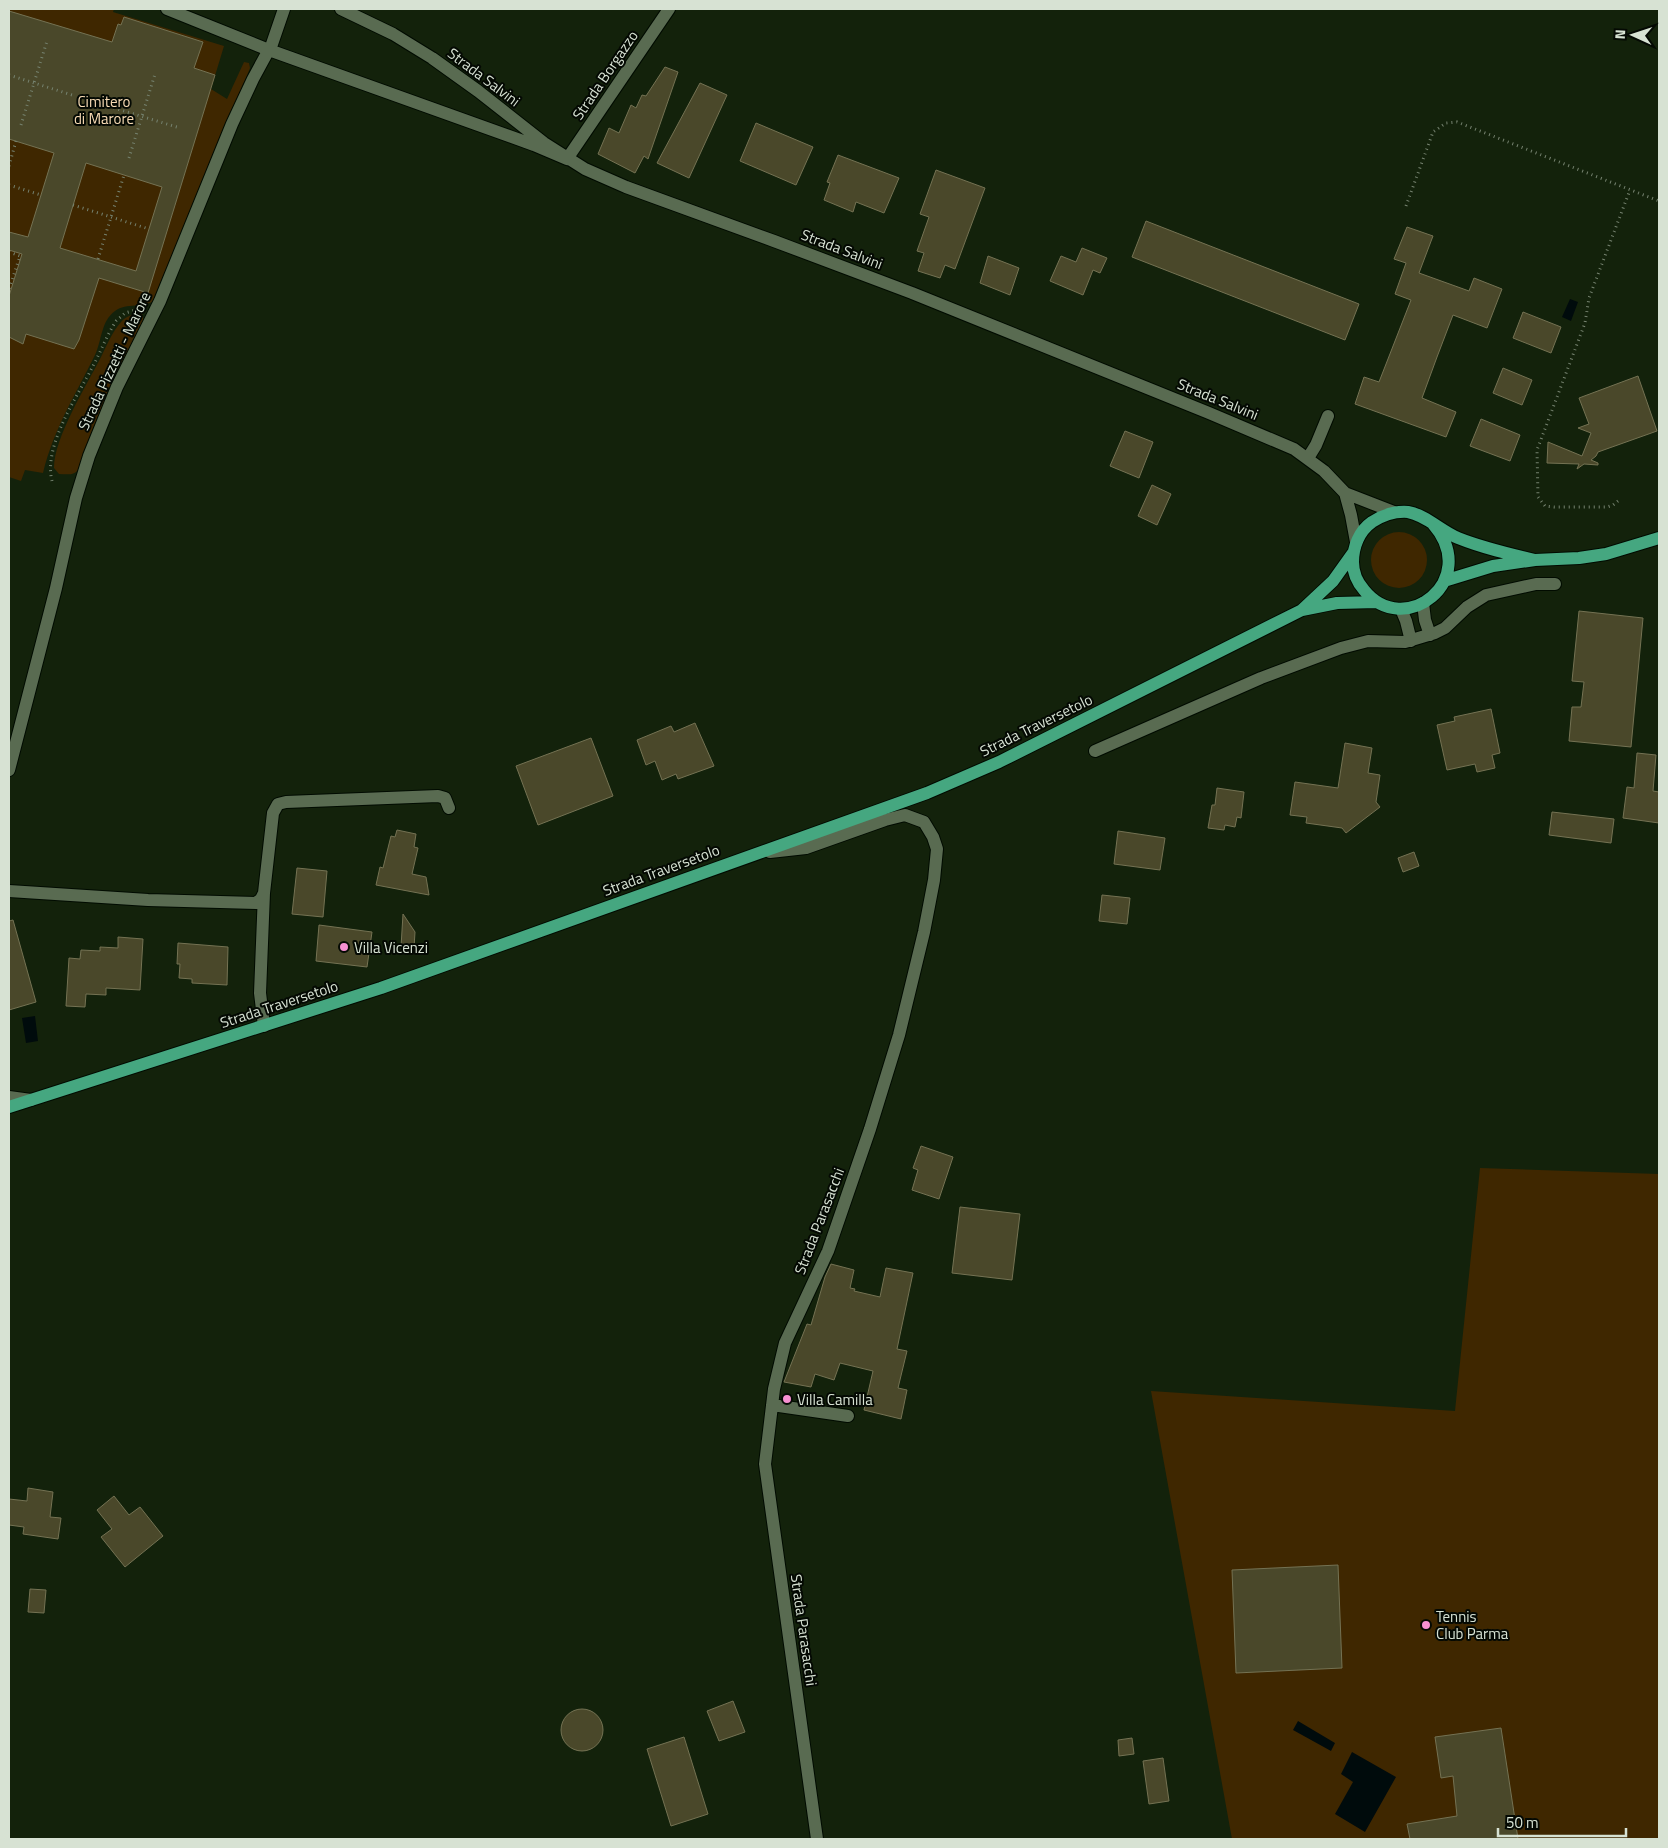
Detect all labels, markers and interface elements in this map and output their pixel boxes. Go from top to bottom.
north arrow [1608,10,1658,60]
street label: Strada Borgazzo [566,26,644,124]
text: N [1609,29,1630,40]
street label: Strada Salvini [443,42,525,112]
park label: Cimitero di Marore [74,90,134,130]
street label: Strada Salvini [798,223,886,275]
street label: Strada Pizzetti - Marore [72,288,156,434]
street label: Strada Salvini [1174,372,1262,426]
street label: Strada Traversetolo [976,688,1096,762]
street label: Strada Traversetolo [599,838,723,902]
place label: Villa Vicenzi [354,936,428,959]
marker: Villa Vicenzi [338,941,350,953]
street label: Strada Traversetolo [217,974,341,1034]
street label: Strada Parasacchi [788,1164,850,1278]
place label: Villa Camilla [797,1388,873,1411]
marker: Villa Camilla [781,1393,793,1405]
street label: Strada Parasacchi [785,1573,823,1687]
place label: Tennis Club Parma [1436,1605,1509,1645]
marker: Tennis Club Parma [1420,1619,1432,1631]
scale bar [1498,1806,1626,1838]
text: 50 m [1506,1811,1539,1834]

